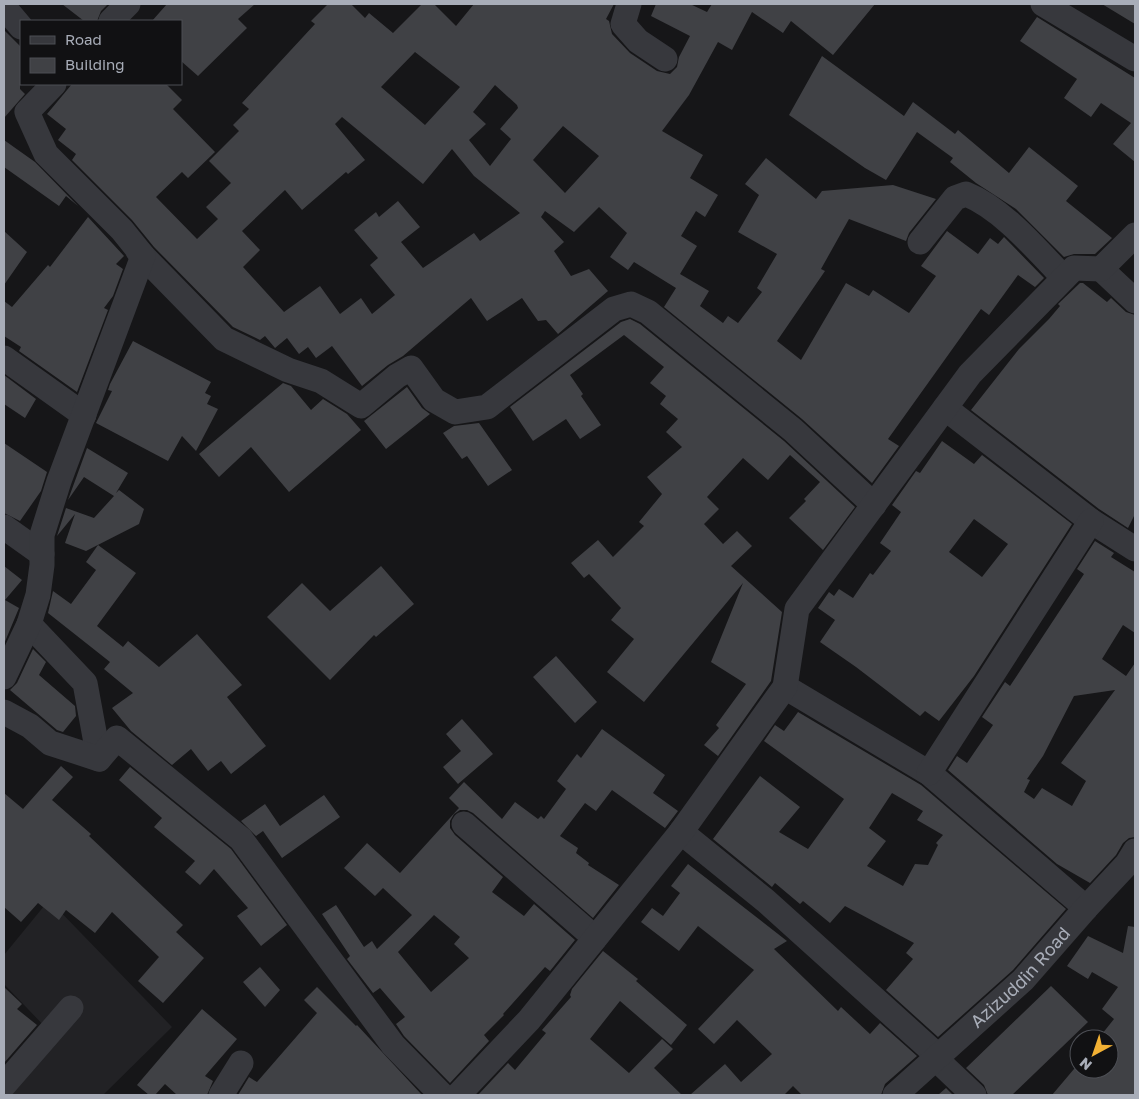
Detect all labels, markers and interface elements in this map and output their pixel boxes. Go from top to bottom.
legend [20,20,182,85]
text: Road [65,30,102,48]
text: Building [65,55,125,73]
street label: Azizuddin Road [965,922,1074,1032]
north arrow [1069,1029,1119,1079]
text: N [1076,1054,1095,1074]

